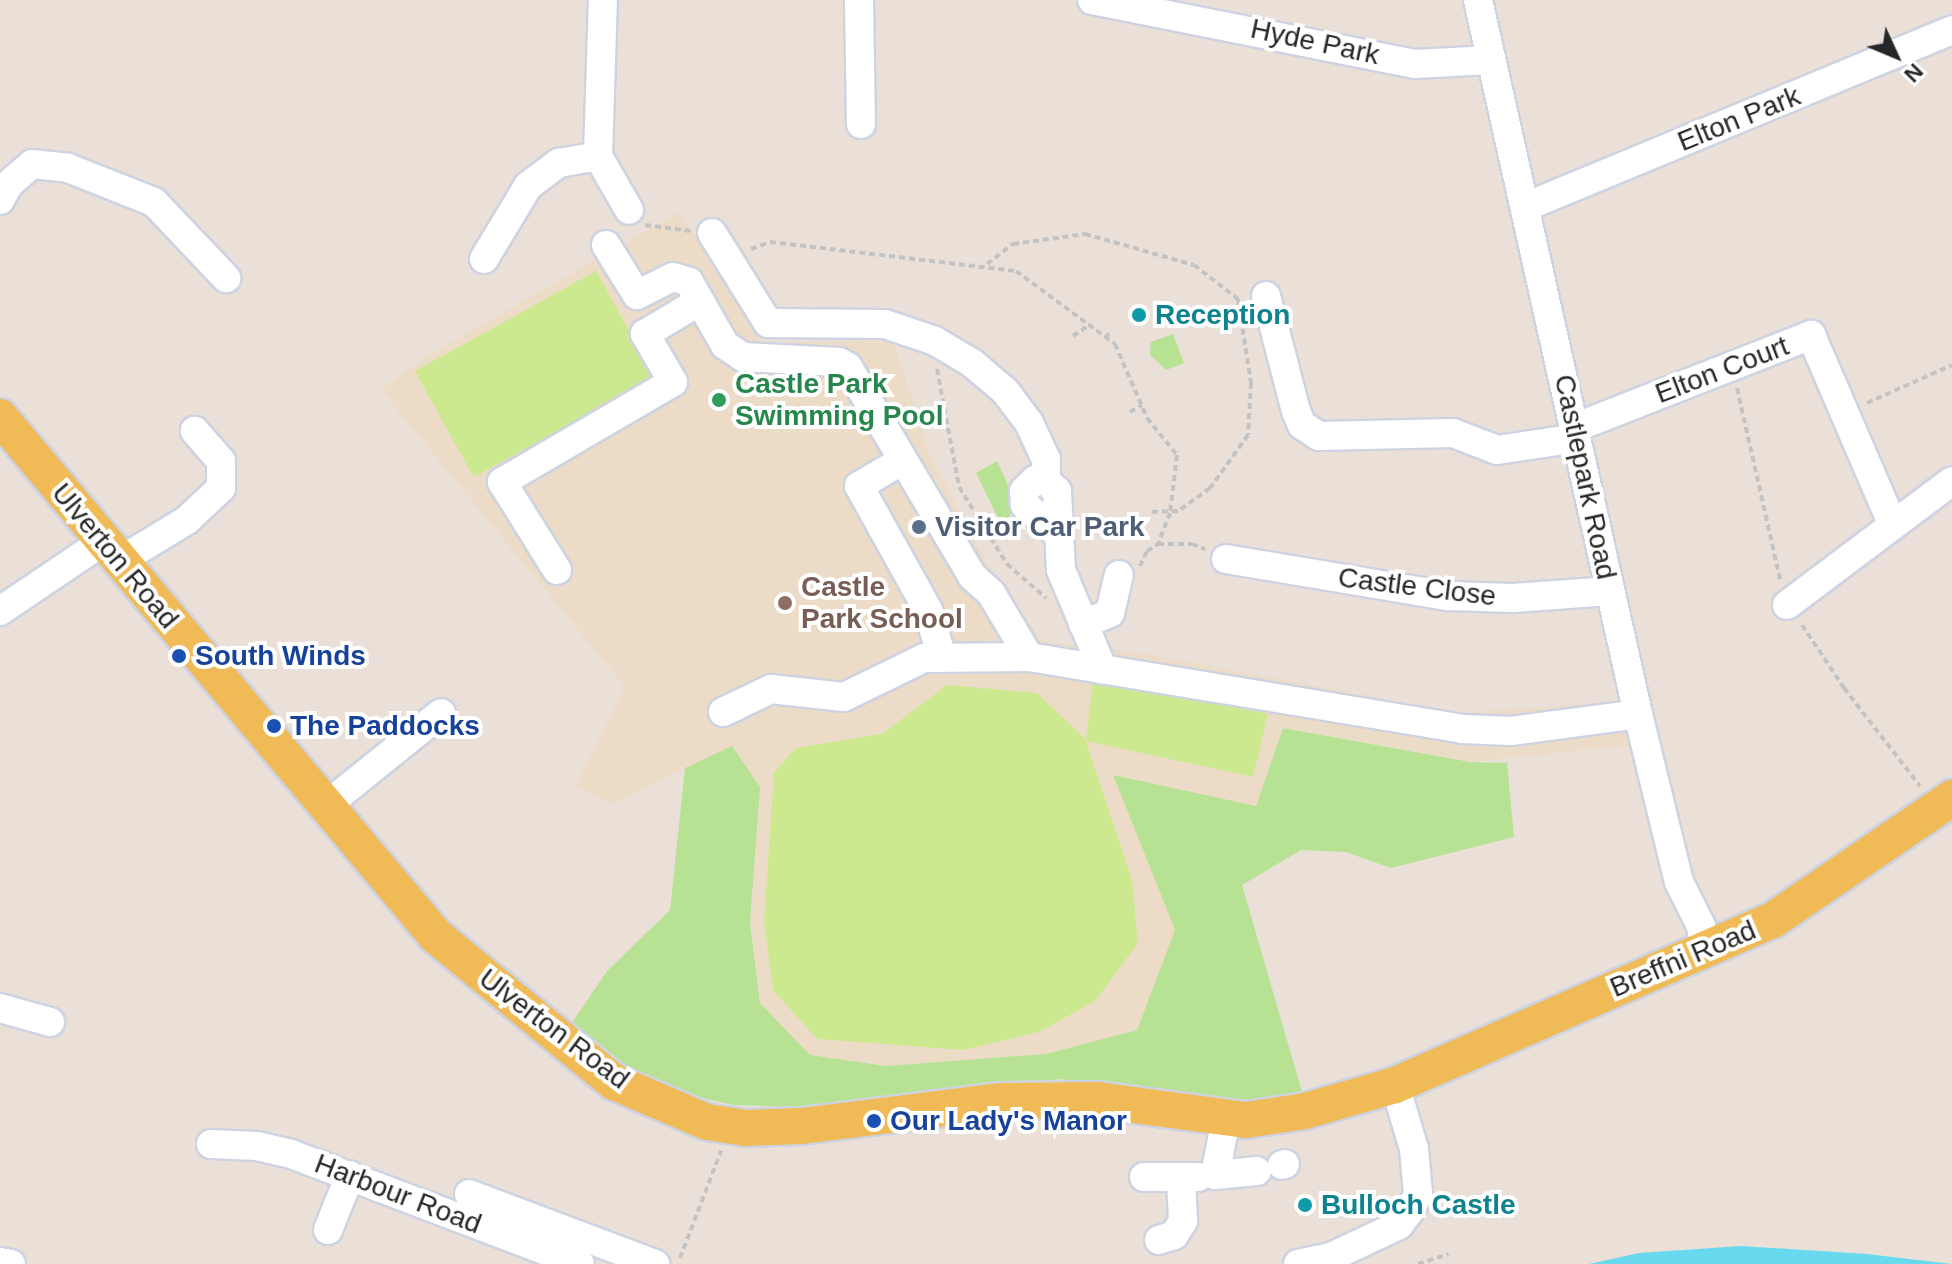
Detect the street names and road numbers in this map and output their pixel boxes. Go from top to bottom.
street label: Hyde Park [1248,12,1382,72]
street label: Elton Park [1673,79,1805,159]
street label: Elton Court [1651,329,1793,411]
street label: Castlepark Road [1547,372,1623,582]
street label: Ulverton Road [45,477,185,635]
street label: Castle Close [1336,561,1498,613]
street label: Breffni Road [1605,913,1761,1005]
street label: Ulverton Road [472,962,636,1096]
street label: Harbour Road [310,1147,486,1241]

